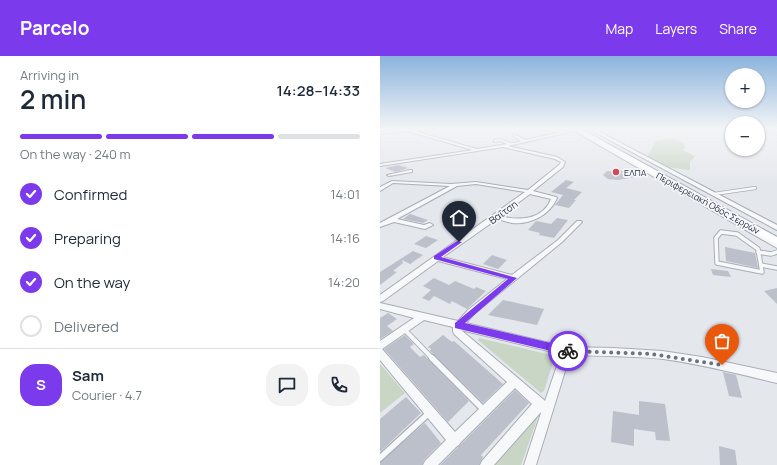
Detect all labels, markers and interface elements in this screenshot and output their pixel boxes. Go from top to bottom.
text: Parcelo [20,15,89,41]
text: Map [605,19,633,38]
text: Layers [655,19,697,38]
text: Share [719,19,757,38]
text: Arriving in [20,66,79,84]
map controls [725,68,765,156]
button: + [725,68,765,108]
text: 14:28–14:33 [276,80,360,101]
text: 2 min [20,81,86,117]
button: − [725,116,765,156]
text: On the way · 240 m [20,145,131,163]
place label: ΕΛΠΑ [624,166,647,179]
marker: ΕΛΠΑ [611,167,621,177]
street label: Περιφερειακή Οδός Σερρών [654,169,763,237]
icon: check [20,183,42,205]
text: Confirmed [54,184,127,205]
text: 14:01 [330,185,360,203]
street label: Βαΐτση [486,197,520,227]
pin [442,201,476,242]
icon: home [448,207,470,229]
icon: check [20,227,42,249]
text: Preparing [54,228,121,249]
text: 14:16 [330,229,360,247]
icon: check [20,271,42,293]
text: On the way [54,272,130,293]
text: 14:20 [328,273,360,291]
text: Delivered [54,316,119,337]
pin [705,324,739,365]
icon: bag [711,330,733,352]
courier [548,331,588,371]
icon: bike [557,340,579,362]
button: chat [266,364,308,406]
button: phone [318,364,360,406]
text: Sam [72,365,104,386]
text: S [36,374,46,395]
text: Courier · 4.7 [72,386,142,404]

